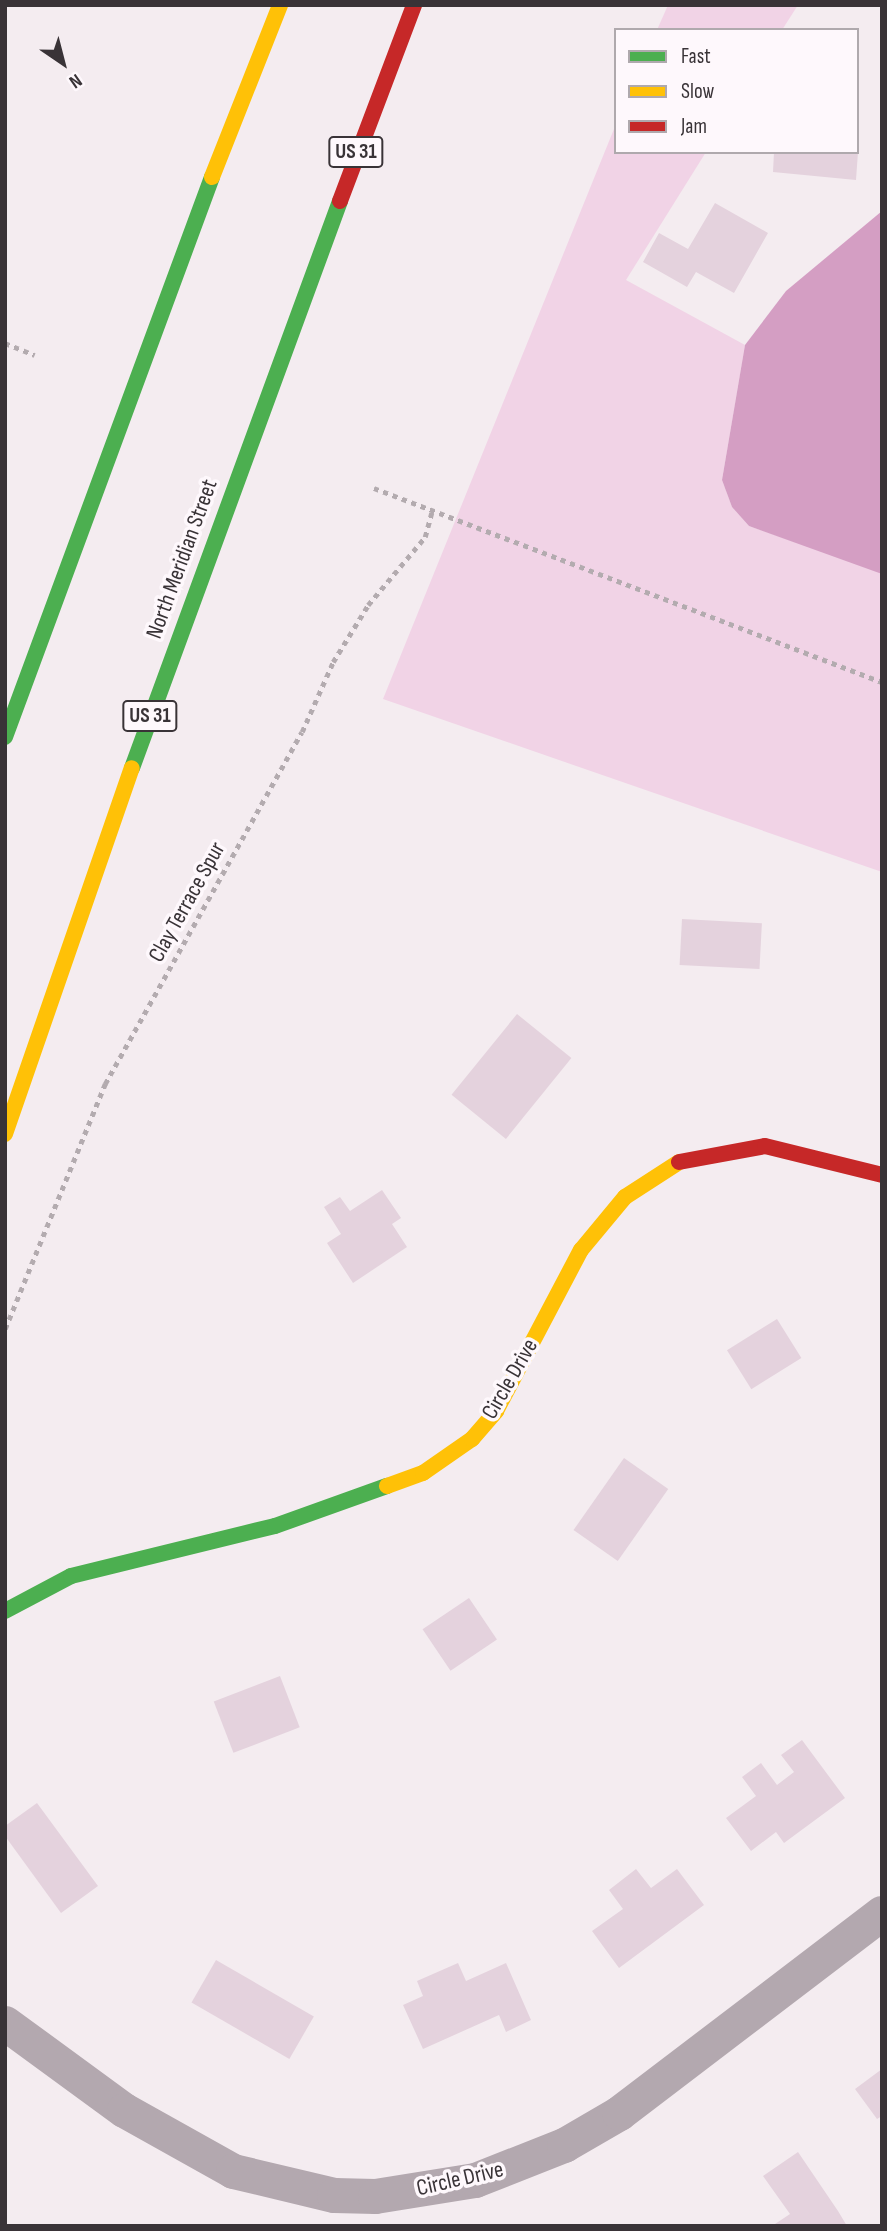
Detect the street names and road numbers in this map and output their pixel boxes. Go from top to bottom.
road number: US 31 [328,134,384,170]
street label: North Meridian Street [140,476,224,642]
road number: US 31 [122,698,178,734]
street label: Clay Terrace Spur [143,837,231,967]
street label: Circle Drive [476,1334,544,1424]
street label: Circle Drive [414,2156,506,2202]

